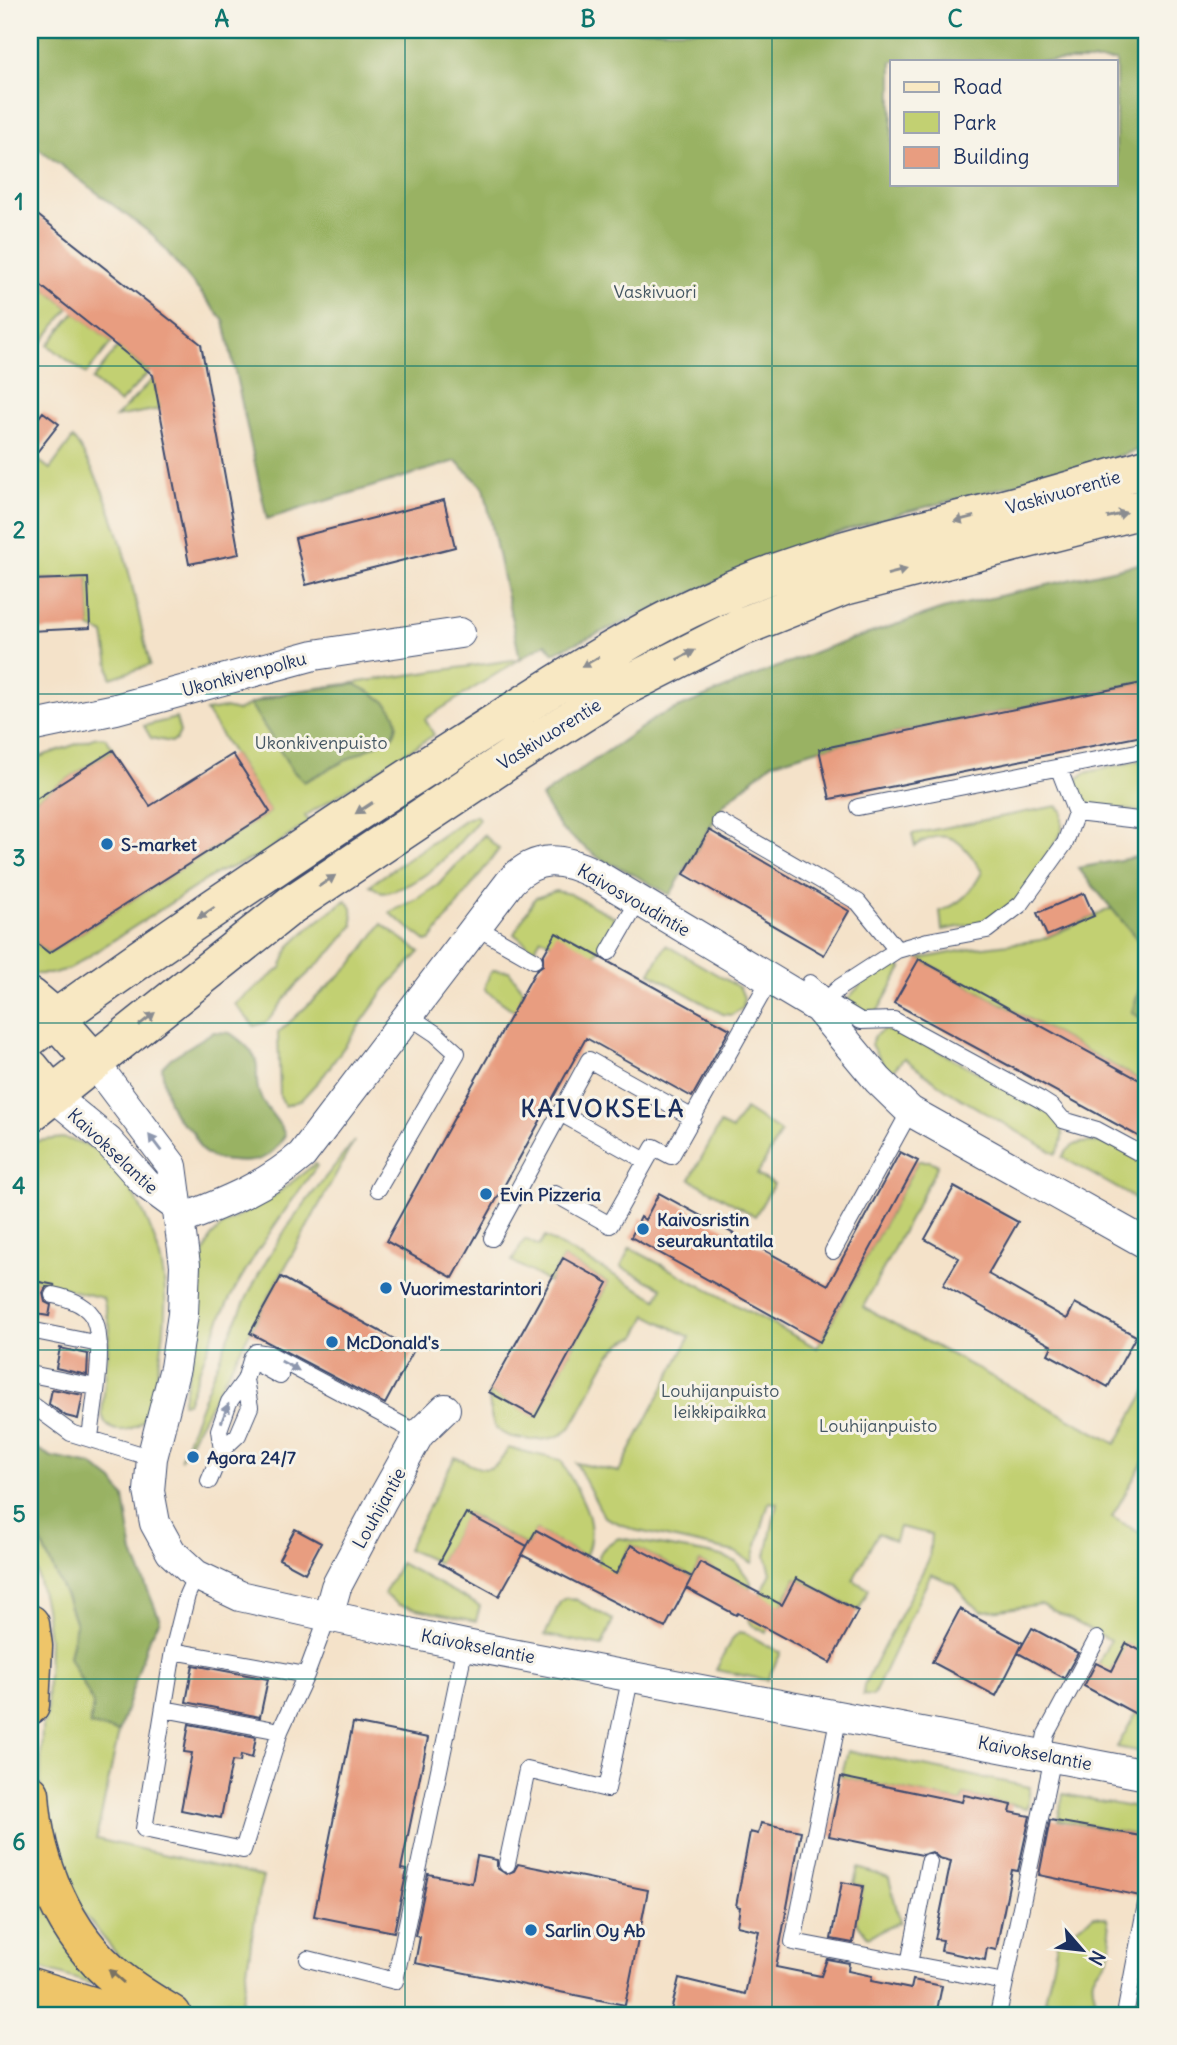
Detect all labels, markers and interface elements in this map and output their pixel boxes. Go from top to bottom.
text: A [215,4,230,33]
text: B [580,4,596,33]
text: C [947,4,963,33]
legend [890,60,1118,186]
text: Road [953,73,1002,100]
text: Park [953,109,996,136]
text: Building [953,143,1029,170]
text: 1 [14,187,24,216]
park label: Vaskivuori [614,280,696,303]
street label: Vaskivuorentie [1003,465,1123,519]
one-way arrow [1106,509,1128,520]
one-way arrow [952,514,974,525]
text: 2 [13,515,26,544]
one-way arrow [887,567,908,577]
street label: Ukonkivenpolku [179,646,309,702]
one-way arrow [676,650,696,662]
one-way arrow [580,656,600,668]
street label: Vaskivuorentie [493,693,605,775]
park label: Ukonkivenpuisto [254,731,388,754]
one-way arrow [355,801,373,815]
place label: S-market [121,833,198,856]
marker: S-market [99,836,115,852]
text: 3 [12,843,26,872]
street label: Kaivosvoudintie [574,858,694,942]
one-way arrow [317,874,337,887]
one-way arrow [197,906,216,919]
one-way arrow [137,1011,155,1026]
district label: KAIVOKSELA [521,1093,685,1123]
street label: Kaivokselantie [63,1103,163,1199]
one-way arrow [148,1135,163,1153]
text: 4 [12,1171,26,1200]
place label: Evin Pizzeria [500,1183,601,1206]
marker: Evin Pizzeria [478,1186,494,1202]
place label: Kaivosristin seurakuntatila [657,1208,774,1252]
marker: Kaivosristin seurakuntatila [635,1221,651,1237]
place label: Vuorimestarintori [400,1277,542,1300]
marker: Vuorimestarintori [378,1280,394,1296]
place label: McDonald's [346,1331,439,1354]
marker: McDonald's [324,1334,340,1350]
one-way arrow [280,1360,300,1371]
park label: Louhijanpuisto leikkipaikka [661,1379,779,1423]
one-way arrow [220,1402,231,1423]
park label: Louhijanpuisto [819,1414,937,1437]
place label: Agora 24/7 [207,1446,296,1469]
marker: Agora 24/7 [185,1449,201,1465]
street label: Louhijantie [347,1464,411,1552]
text: 5 [12,1499,26,1528]
street label: Kaivokselantie [419,1624,537,1668]
street label: Kaivokselantie [976,1731,1094,1775]
text: 6 [12,1827,26,1856]
north arrow [1048,1916,1118,1986]
place label: Sarlin Oy Ab [545,1919,645,1942]
marker: Sarlin Oy Ab [523,1922,539,1938]
text: N [1083,1947,1111,1969]
one-way arrow [107,1968,125,1984]

